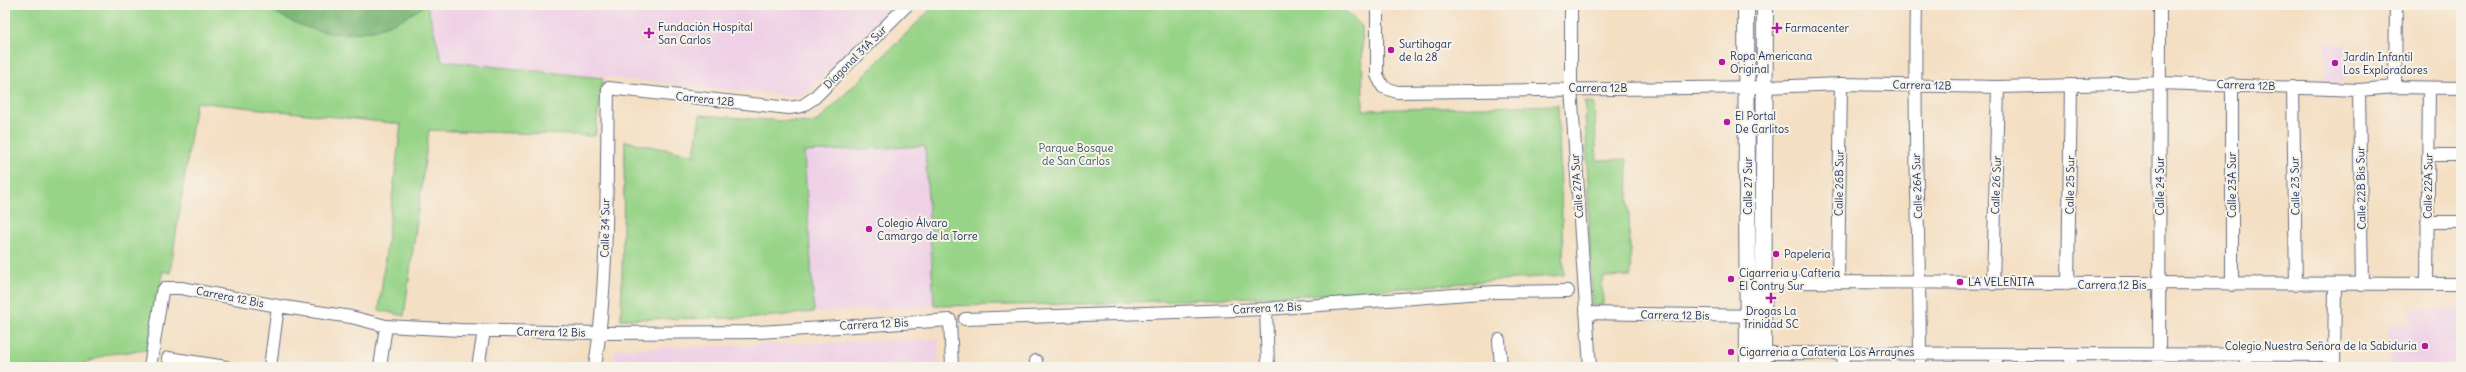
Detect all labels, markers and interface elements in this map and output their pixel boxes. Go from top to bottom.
place label: Fundación Hospital San Carlos [658,20,753,47]
place label: Farmacenter [1785,21,1849,35]
street label: Diagonal 31A Sur [820,22,890,92]
marker: Farmacenter [1772,23,1782,33]
marker: Fundación Hospital San Carlos [643,27,655,39]
place label: Surtihogar de la 28 [1399,37,1452,64]
marker: Surtihogar de la 28 [1386,45,1396,55]
place label: Ropa Americana Original [1730,49,1812,76]
place label: Jardín Infantil Los Exploradores [2343,50,2428,77]
marker: Ropa Americana Original [1717,57,1727,67]
marker: Jardín Infantil Los Exploradores [2330,58,2340,68]
street label: Carrera 12B [1892,77,1952,93]
street label: Carrera 12B [2216,77,2276,93]
street label: Carrera 12B [1569,81,1627,95]
street label: Carrera 12B [675,89,735,109]
place label: El Portal De Carlitos [1735,109,1789,136]
marker: El Portal De Carlitos [1722,117,1732,127]
park label: Parque Bosque de San Carlos [1039,141,1113,168]
street label: Calle 22B Bis Sur [2353,146,2369,230]
street label: Calle 26B Sur [1831,149,1847,216]
street label: Calle 26A Sur [1909,152,1925,219]
street label: Calle 23A Sur [2225,152,2239,218]
street label: Calle 27A Sur [1568,153,1586,219]
street label: Calle 22A Sur [2420,153,2436,219]
street label: Calle 26 Sur [1988,155,2004,215]
street label: Calle 25 Sur [2062,155,2078,215]
street label: Calle 24 Sur [2153,156,2167,215]
street label: Calle 23 Sur [2287,156,2303,216]
street label: Calle 27 Sur [1741,157,1755,215]
street label: Calle 34 Sur [597,198,613,258]
place label: Colegio Álvaro Camargo de la Torre [877,215,978,243]
marker: Colegio Álvaro Camargo de la Torre [864,224,874,234]
place label: Papeleria [1784,247,1830,261]
marker: Papeleria [1771,249,1781,259]
place label: Cigarreria y Cafteria El Contry Sur [1739,266,1840,293]
marker: Cigarreria y Cafteria El Contry Sur [1726,274,1736,284]
place label: LA VELEÑITA [1968,275,2034,289]
marker: LA VELEÑITA [1955,277,1965,287]
street label: Carrera 12 Bis [2078,278,2146,292]
street label: Carrera 12 Bis [195,284,265,310]
marker: Drogas La Trinidad SC [1766,293,1776,303]
street label: Carrera 12 Bis [1232,299,1302,317]
place label: Drogas La Trinidad SC [1743,304,1799,331]
street label: Carrera 12 Bis [1640,307,1710,323]
street label: Carrera 12 Bis [839,315,909,333]
street label: Carrera 12 Bis [516,324,586,340]
place label: Colegio Nuestra Señora de la Sabiduria [2225,339,2417,353]
marker: Colegio Nuestra Señora de la Sabiduria [2420,341,2430,351]
place label: Cigarreria a Cafateria Los Arraynes [1739,345,1914,359]
marker: Cigarreria a Cafateria Los Arraynes [1726,347,1736,357]

